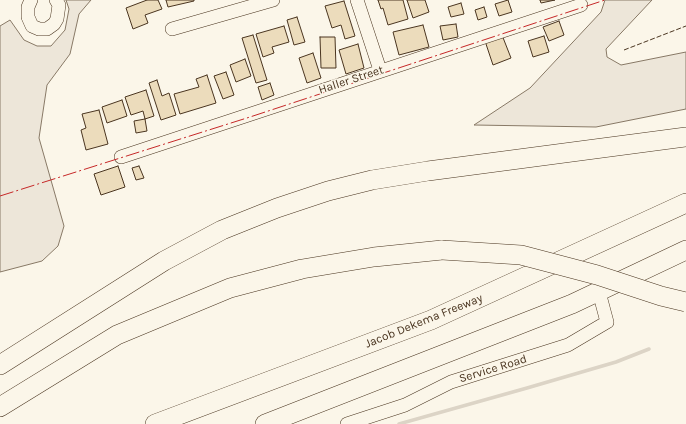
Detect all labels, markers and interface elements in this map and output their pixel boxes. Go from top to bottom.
street label: Haller Street [317,63,385,97]
street label: Jacob Dekema Freeway [363,291,485,351]
street label: Service Road [457,352,529,386]

